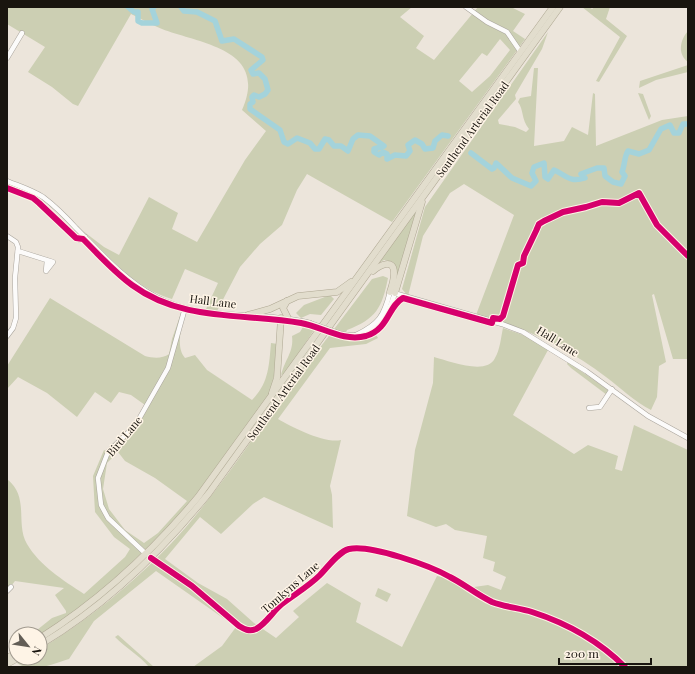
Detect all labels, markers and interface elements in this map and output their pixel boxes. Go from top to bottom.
street label: Southend Arterial Road [432,77,512,180]
street label: Hall Lane [189,291,238,311]
street label: Hall Lane [534,322,582,360]
street label: Southend Arterial Road [243,340,323,443]
street label: Bird Lane [103,412,145,459]
street label: Tomkyns Lane [258,557,322,616]
north arrow [8,626,48,666]
scale bar [559,640,651,666]
text: N [29,644,46,658]
text: 200 m [565,645,599,661]

